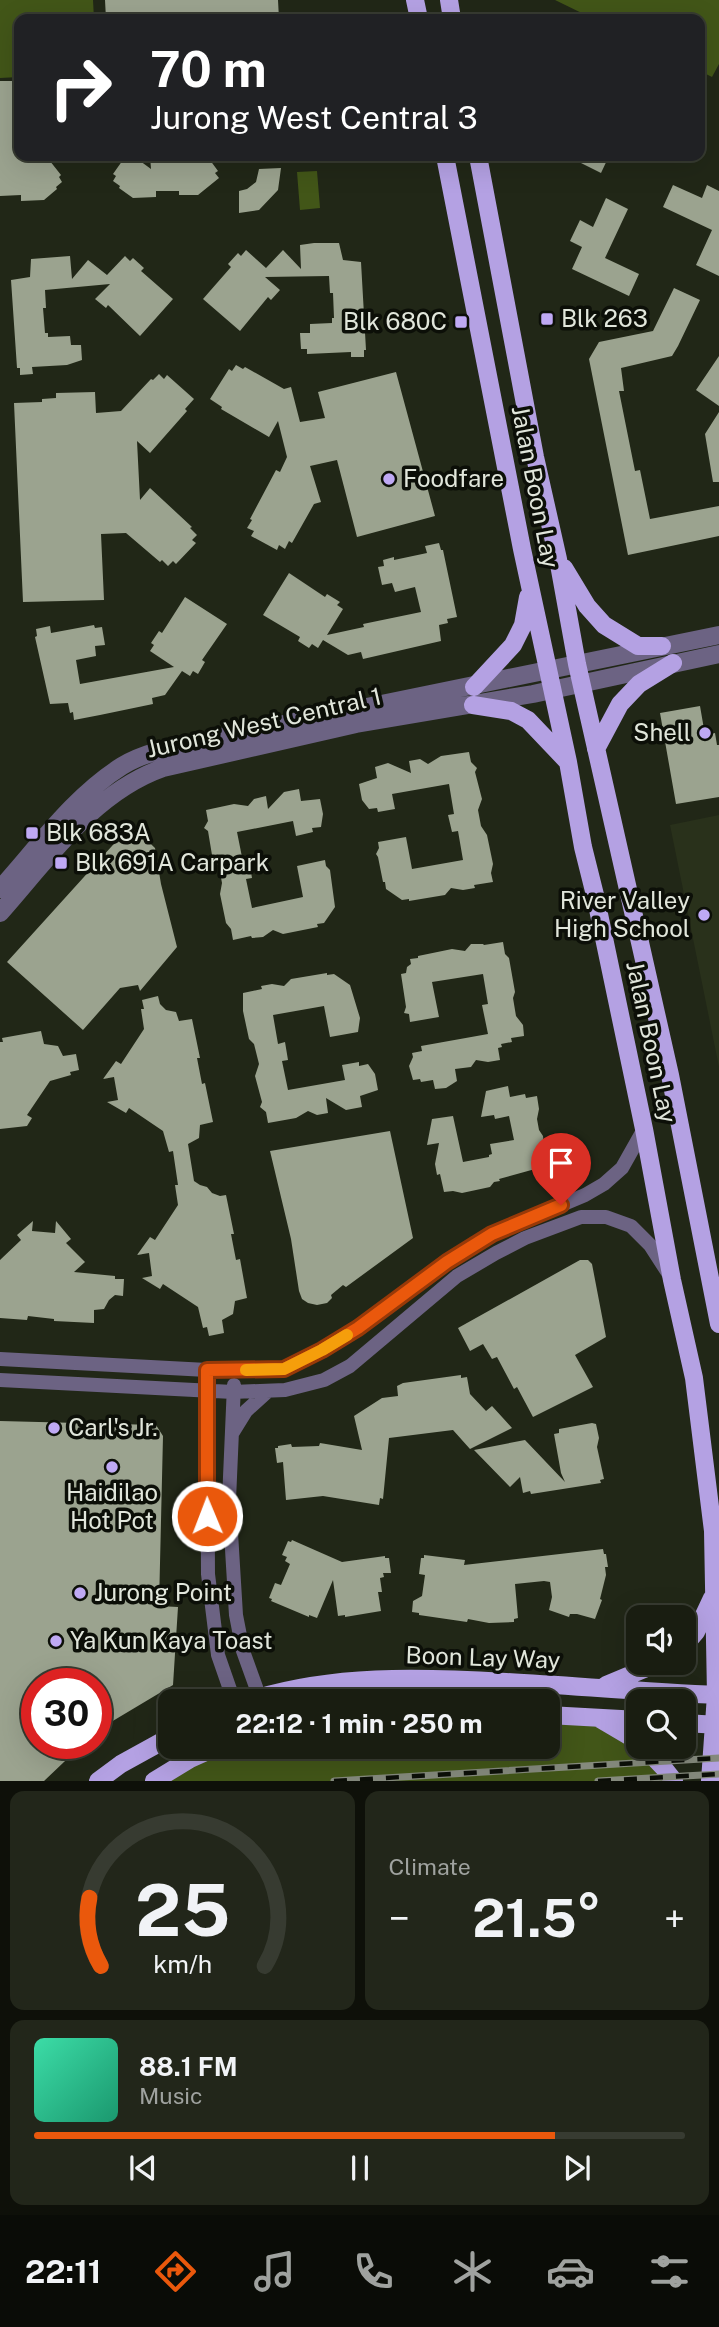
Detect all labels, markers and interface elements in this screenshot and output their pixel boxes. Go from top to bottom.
text: 70 m [150,40,267,98]
icon: right [35,42,126,133]
text: Jurong West Central 3 [150,99,478,136]
place label: Blk 263 [561,304,648,332]
place label: Blk 680C [343,307,447,335]
marker: Blk 263 [539,311,555,327]
marker: Blk 680C [453,314,469,330]
street label: Jalan Boon Lay [507,403,565,571]
place label: Foodfare [403,464,504,492]
marker: Foodfare [381,471,397,487]
street label: Jurong West Central 1 [143,681,384,763]
place label: Shell [633,718,691,746]
marker: Shell [697,725,713,741]
place label: Blk 683A [46,818,151,846]
marker: Blk 683A [24,825,40,841]
place label: Blk 691A Carpark [75,848,269,876]
marker: Blk 691A Carpark [53,855,69,871]
place label: River Valley High School [554,886,690,942]
marker: River Valley High School [696,907,712,923]
street label: Jalan Boon Lay [621,958,683,1125]
pin [531,1133,591,1205]
icon: arrive [542,1144,580,1182]
place label: Carl's Jr. [68,1413,158,1441]
marker: Carl's Jr. [46,1420,62,1436]
marker: Haidilao Hot Pot [104,1459,120,1475]
place label: Haidilao Hot Pot [66,1478,158,1534]
position arrow [170,1479,244,1553]
place label: Jurong Point [94,1578,232,1606]
marker: Jurong Point [72,1585,88,1601]
map controls [626,1605,696,1759]
button: sound [626,1605,696,1675]
place label: Ya Kun Kaya Toast [70,1626,273,1654]
marker: Ya Kun Kaya Toast [48,1633,64,1649]
street label: Boon Lay Way [405,1640,561,1674]
speed limit sign: 30 [21,1668,112,1759]
button: search [626,1689,696,1759]
text: 22:12 · 1 min · 250 m [235,1708,483,1739]
text: Climate [389,1853,471,1880]
text: 25 [135,1868,230,1953]
text: 21.5° [472,1888,601,1949]
text: − [389,1896,410,1941]
text: + [664,1896,685,1941]
text: km/h [153,1949,212,1979]
text: 88.1 FM [139,2051,238,2082]
text: Music [139,2082,203,2109]
icon: previous [124,2149,162,2187]
icon: pause [341,2149,379,2187]
icon: next [558,2149,596,2187]
icon: directions [151,2247,200,2296]
icon: music [250,2247,299,2296]
icon: phone [349,2247,398,2296]
icon: climate [448,2247,497,2296]
icon: car [546,2247,595,2296]
icon: filters [645,2247,694,2296]
text: 22:11 [25,2253,102,2290]

